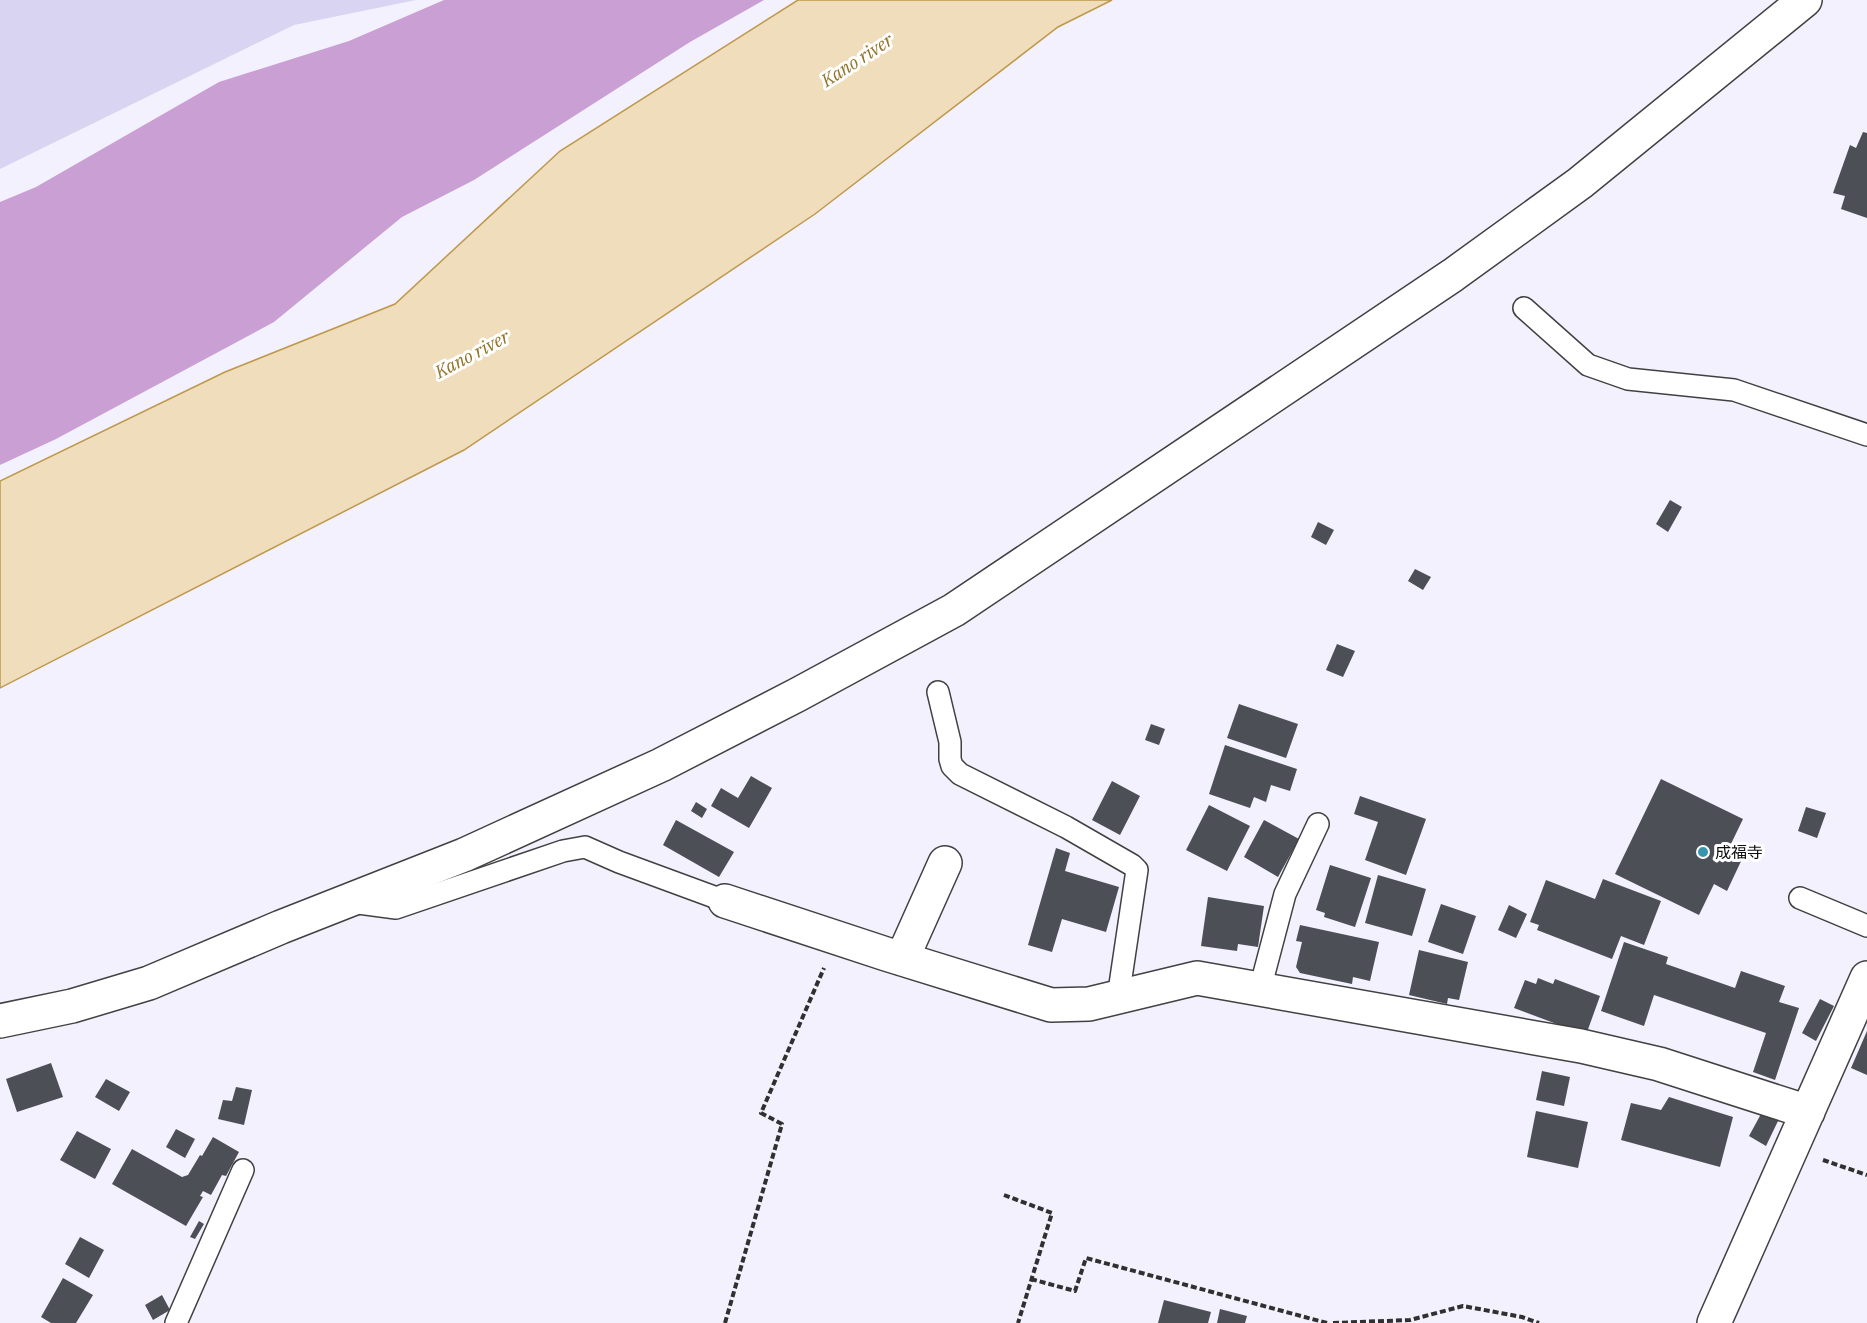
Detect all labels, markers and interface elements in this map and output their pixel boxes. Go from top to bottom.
water label: Kano river [816,28,898,92]
water label: Kano river [430,324,514,384]
place label: 成福寺 [1715,842,1763,862]
marker: 成福寺 [1696,845,1710,859]

